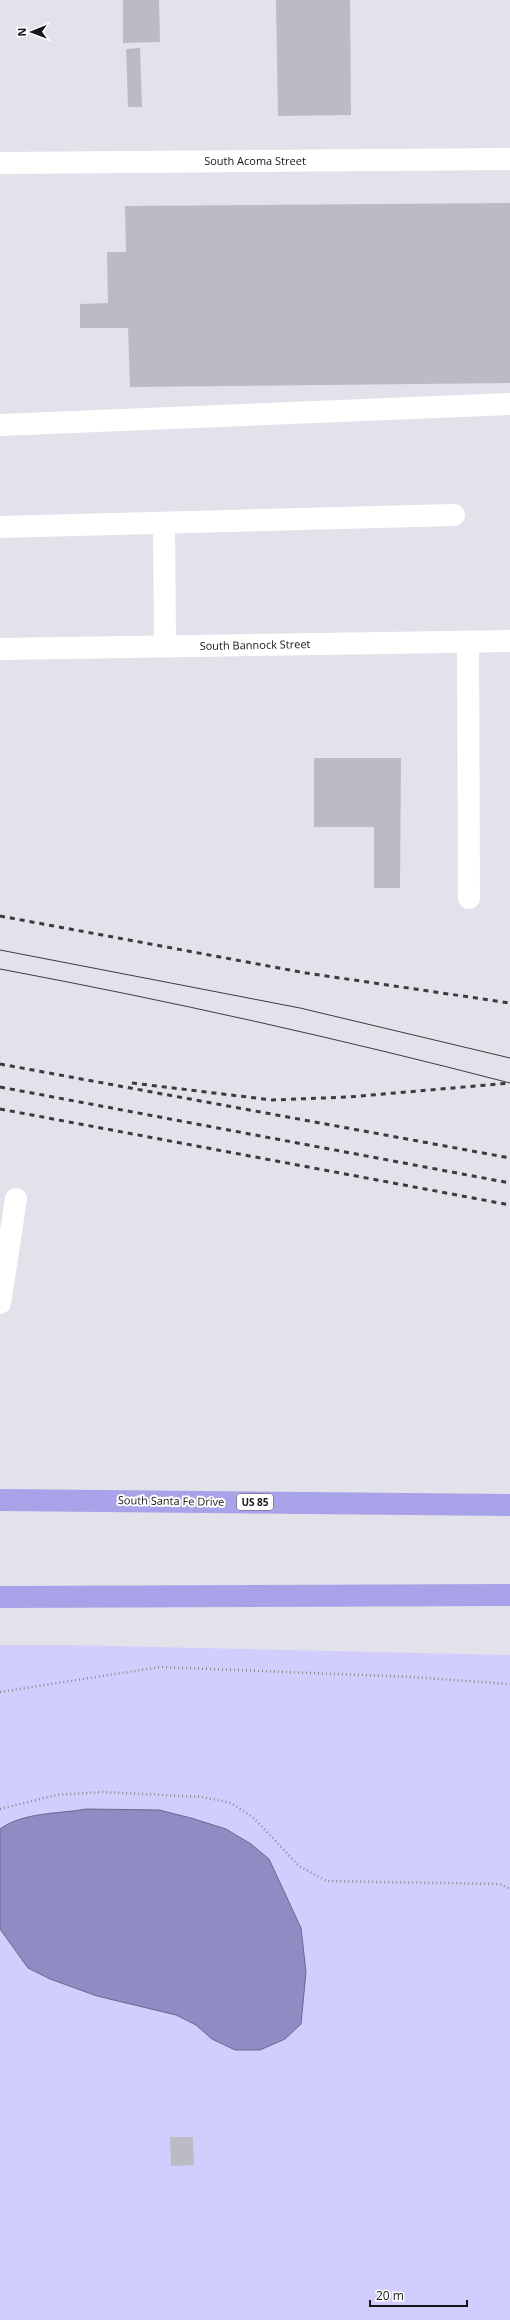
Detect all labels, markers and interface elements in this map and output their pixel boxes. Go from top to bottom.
north arrow [12,12,52,52]
text: N [14,28,29,37]
street label: South Acoma Street [204,153,306,168]
street label: South Bannock Street [199,636,311,653]
street label: South Santa Fe Drive [118,1492,224,1509]
road number: US 85 [237,1494,273,1510]
scale bar [370,2282,467,2308]
text: 20 m [376,2287,404,2304]

